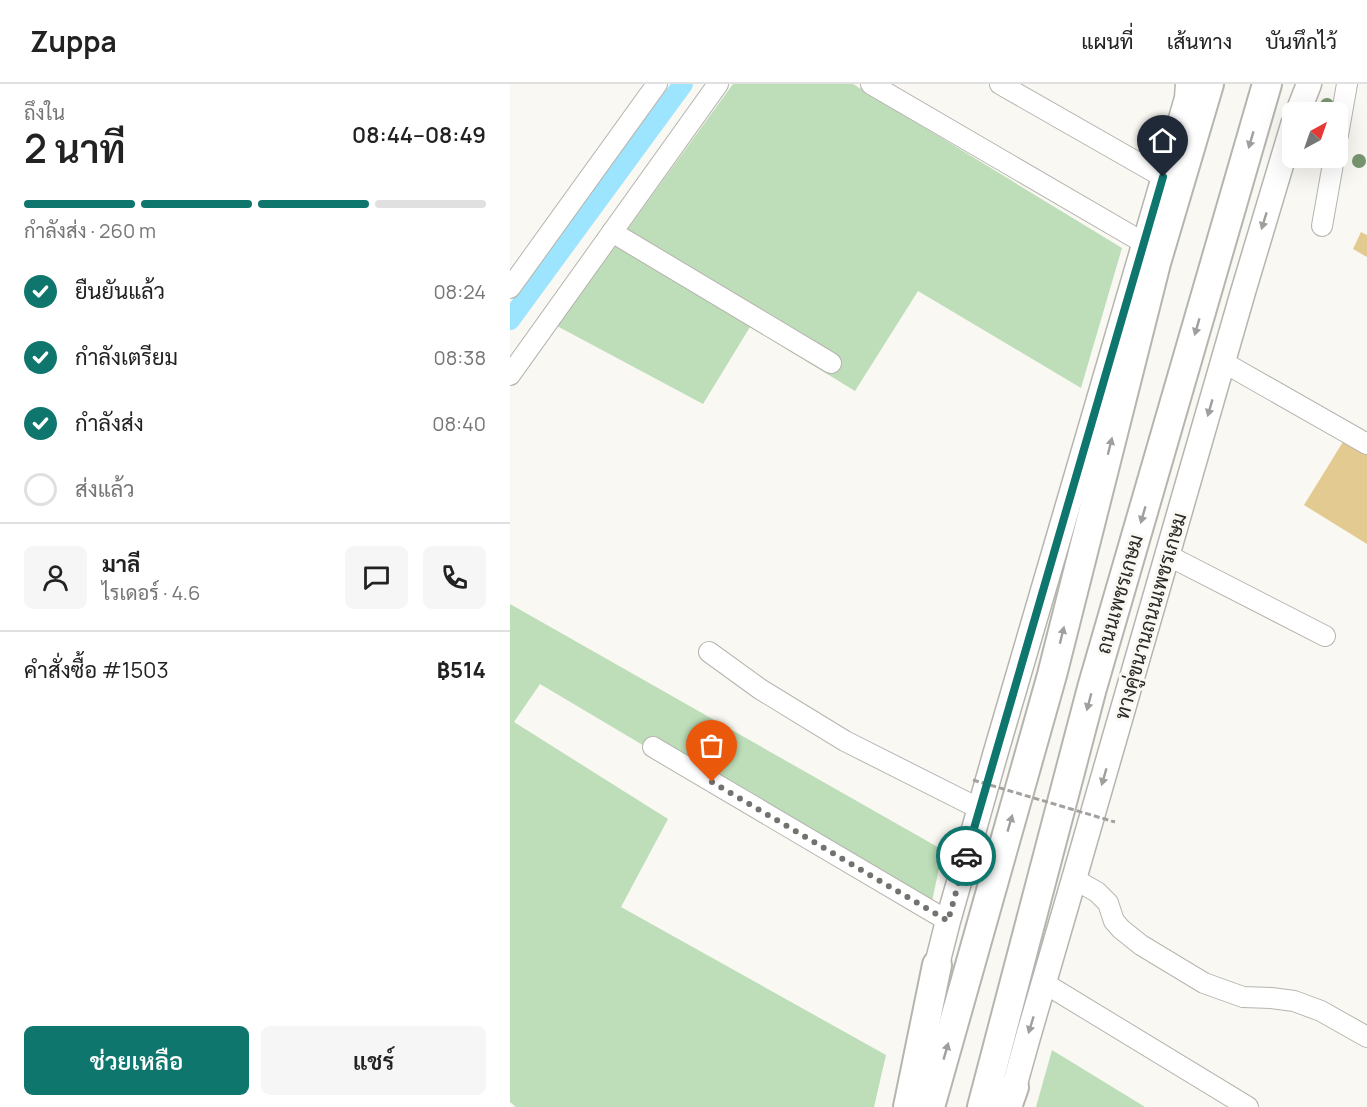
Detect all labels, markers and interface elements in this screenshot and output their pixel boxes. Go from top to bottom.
text: Zuppa [30,22,117,60]
text: แผนที่ [1081,27,1134,55]
text: เส้นทาง [1167,27,1232,55]
text: บันทึกไว้ [1265,27,1337,55]
text: ถึงใน [24,99,65,126]
north arrow [1282,102,1348,168]
map controls [1282,102,1348,168]
pin [1137,115,1188,177]
text: 08:44–08:49 [352,120,486,150]
text: 2 นาที [24,121,126,175]
icon: home [1146,124,1179,157]
one-way arrow [1246,131,1255,149]
one-way arrow [1259,212,1268,230]
text: กำลังส่ง · 260 m [24,217,156,244]
icon: check [24,275,57,308]
text: ยืนยันแล้ว [75,276,165,306]
text: 08:24 [433,278,486,305]
one-way arrow [1192,319,1201,337]
icon: check [24,341,57,374]
text: กำลังเตรียม [75,342,178,372]
text: 08:38 [434,344,486,371]
one-way arrow [1204,399,1214,417]
icon: check [24,407,57,440]
text: กำลังส่ง [75,408,144,438]
text: 08:40 [432,410,486,437]
one-way arrow [1105,436,1115,455]
text: ส่งแล้ว [75,474,135,504]
one-way arrow [1137,506,1147,524]
street label: ทางคู่ขนานถนนเพชรเกษม [1108,509,1194,723]
street label: ถนนเพชรเกษม [1089,531,1149,657]
button: person [24,546,87,609]
button: chat [345,546,408,609]
button: phone [423,546,486,609]
text: มาลี [102,549,140,579]
text: ไรเดอร์ · 4.6 [102,579,200,606]
one-way arrow [1058,626,1068,644]
text: คำสั่งซื้อ #1503 [24,655,169,685]
text: ฿514 [437,655,486,685]
one-way arrow [1083,693,1093,711]
pin [686,720,737,782]
icon: bag [695,729,728,762]
one-way arrow [1099,768,1108,786]
one-way arrow [1006,814,1015,832]
courier [936,826,996,886]
icon: car [950,840,983,873]
one-way arrow [1026,1016,1036,1034]
button: ช่วยเหลือ [24,1026,249,1095]
button: แชร์ [261,1026,486,1095]
one-way arrow [942,1042,951,1060]

